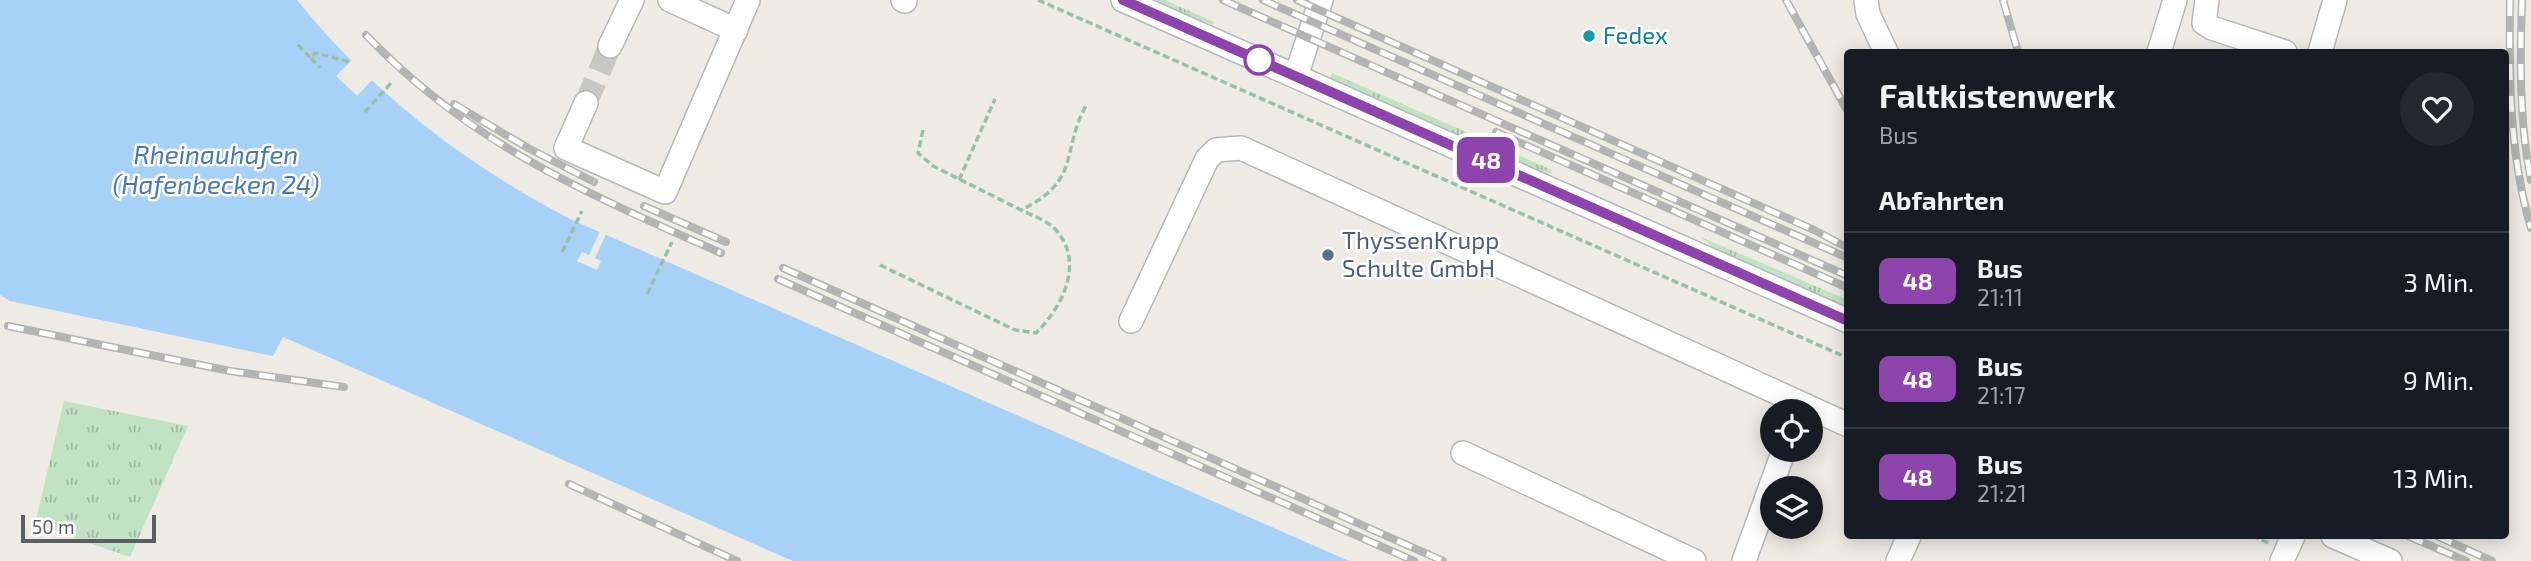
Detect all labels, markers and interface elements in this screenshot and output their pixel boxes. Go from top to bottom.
place label: Fedex [1603,20,1668,49]
marker: Fedex [1581,28,1597,44]
unlabelled marker [1244,45,1274,75]
button: heart [2400,72,2474,146]
text: Faltkistenwerk [1879,75,2116,115]
text: Bus [1879,121,1918,149]
line badge: 48 [1454,137,1518,183]
water label: Rheinauhafen (Hafenbecken 24) [112,138,320,199]
text: 48 [1471,145,1501,174]
text: Abfahrten [1879,184,2004,215]
place label: ThyssenKrupp Schulte GmbH [1342,225,1499,282]
marker: ThyssenKrupp Schulte GmbH [1320,247,1336,263]
text: Bus [1977,252,2023,283]
text: 48 [1902,266,1933,295]
text: 3 Min. [2403,266,2474,297]
text: 21:11 [1977,283,2023,311]
text: Bus [1977,350,2023,381]
text: 48 [1902,364,1933,393]
text: 9 Min. [2403,364,2474,395]
text: 21:17 [1977,381,2025,409]
map controls [1760,399,1823,539]
button: locate [1760,399,1823,462]
text: Bus [1977,448,2023,479]
text: 48 [1902,462,1933,491]
text: 13 Min. [2393,462,2474,493]
button: layers [1760,476,1823,539]
text: 21:21 [1977,479,2027,507]
scale bar [21,512,156,544]
text: 50 m [32,515,75,538]

